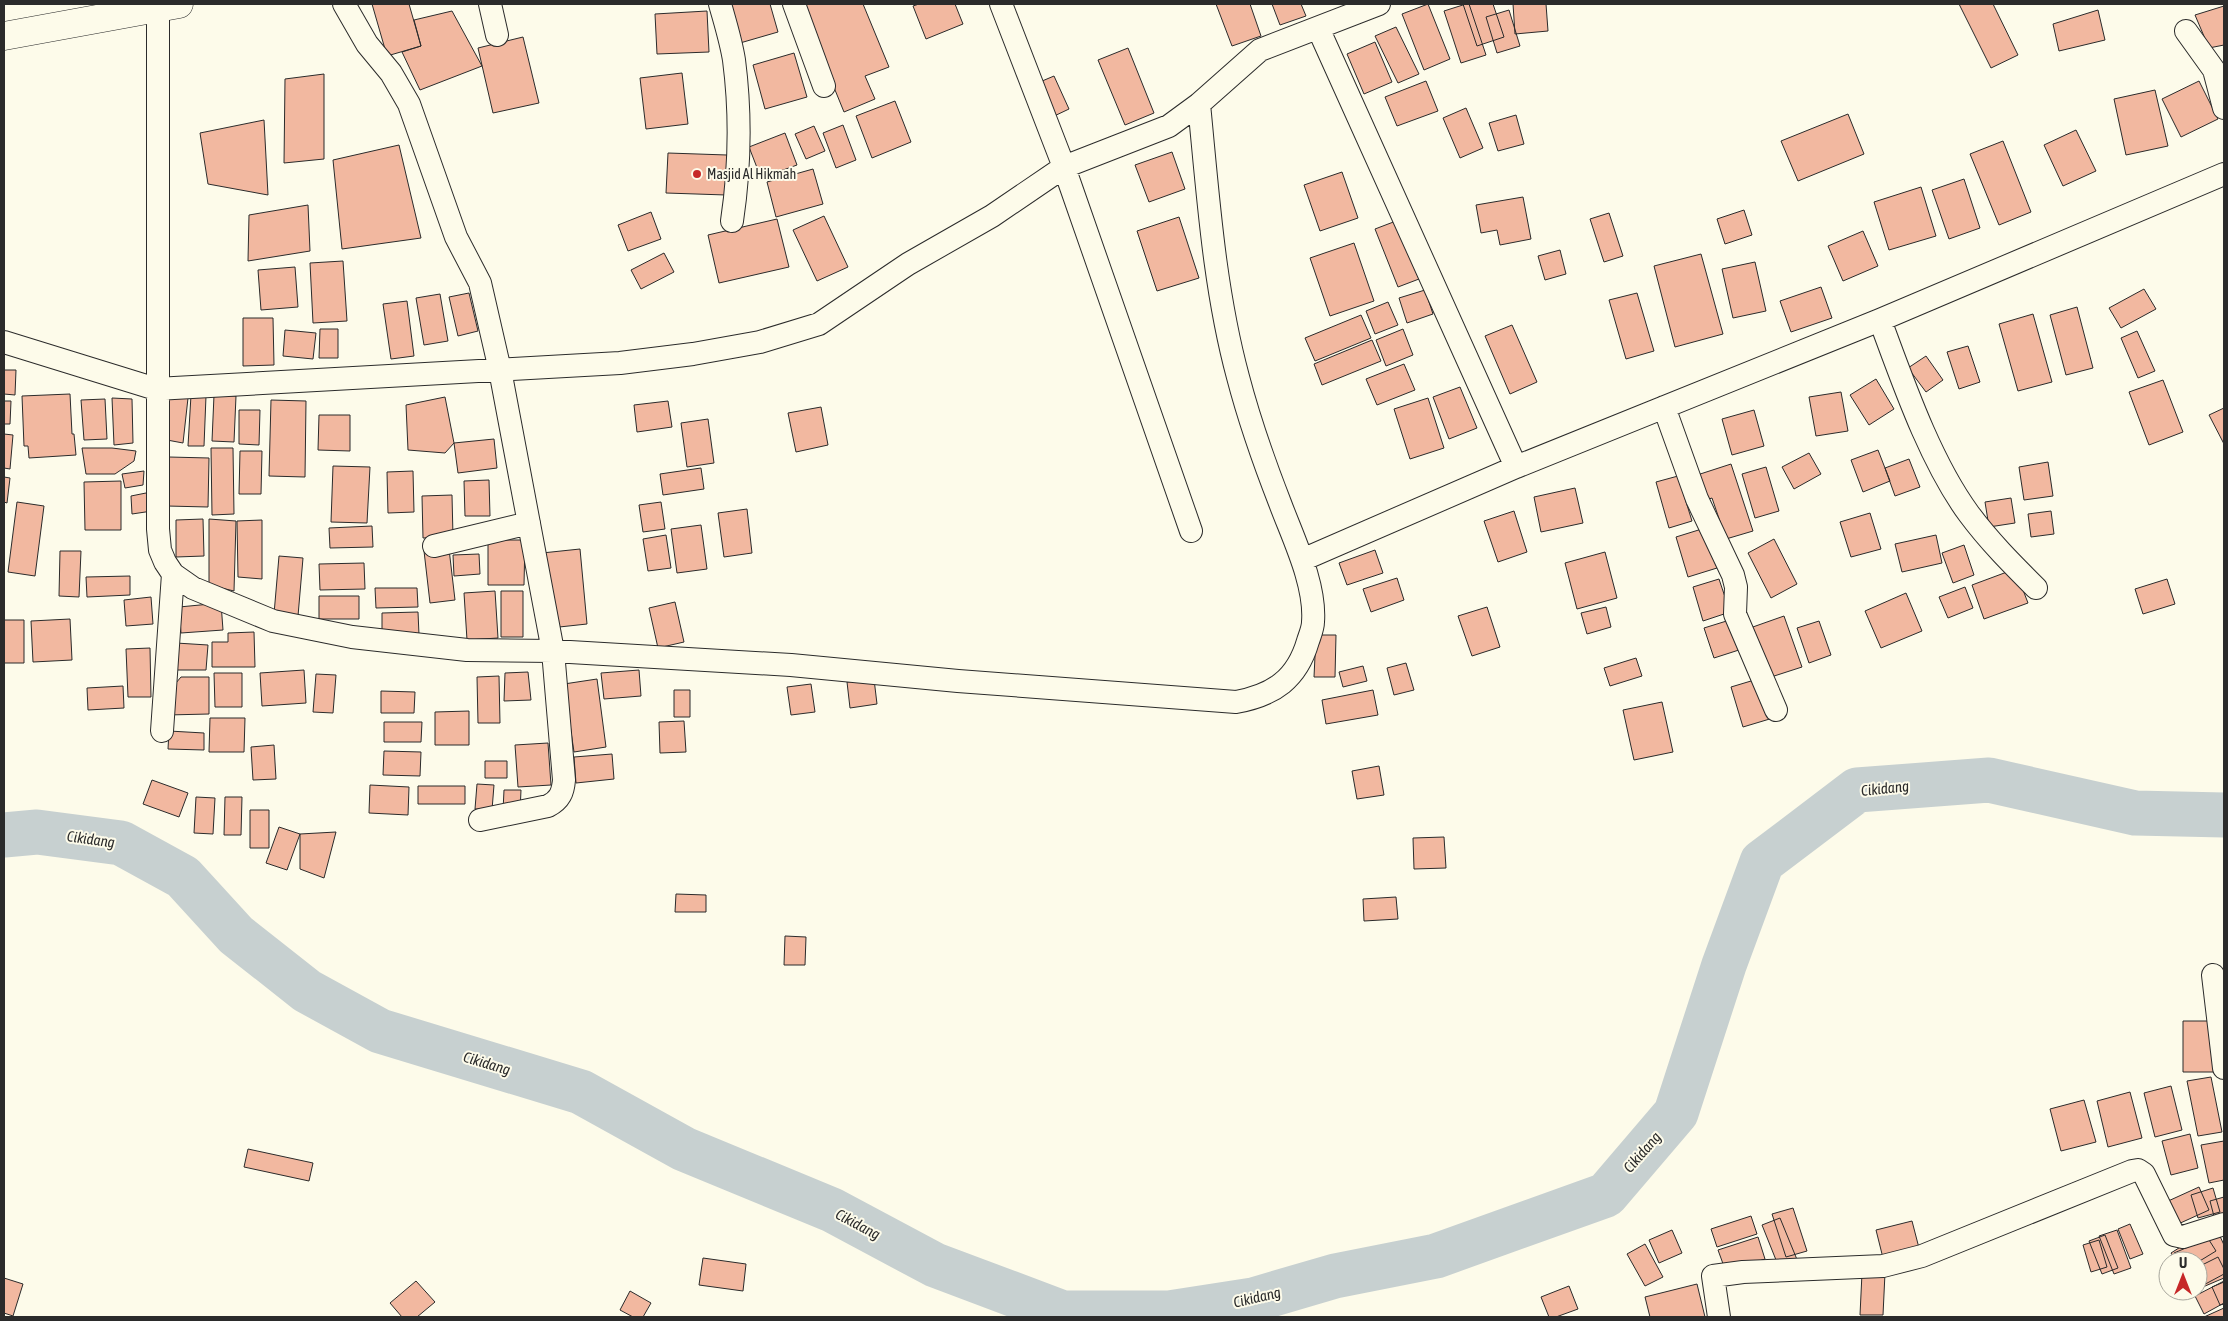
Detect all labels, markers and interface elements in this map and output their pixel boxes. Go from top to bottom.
place label: Masjid Al Hikmah [707,166,796,182]
marker: Masjid Al Hikmah [691,168,703,180]
water label: Cikidang [1860,777,1910,799]
water label: Cikidang [66,827,116,851]
water label: Cikidang [461,1048,513,1078]
water label: Cikidang [1620,1128,1664,1176]
water label: Cikidang [833,1205,883,1243]
north arrow [2158,1251,2208,1301]
text: U [2179,1255,2187,1271]
water label: Cikidang [1232,1283,1282,1311]

